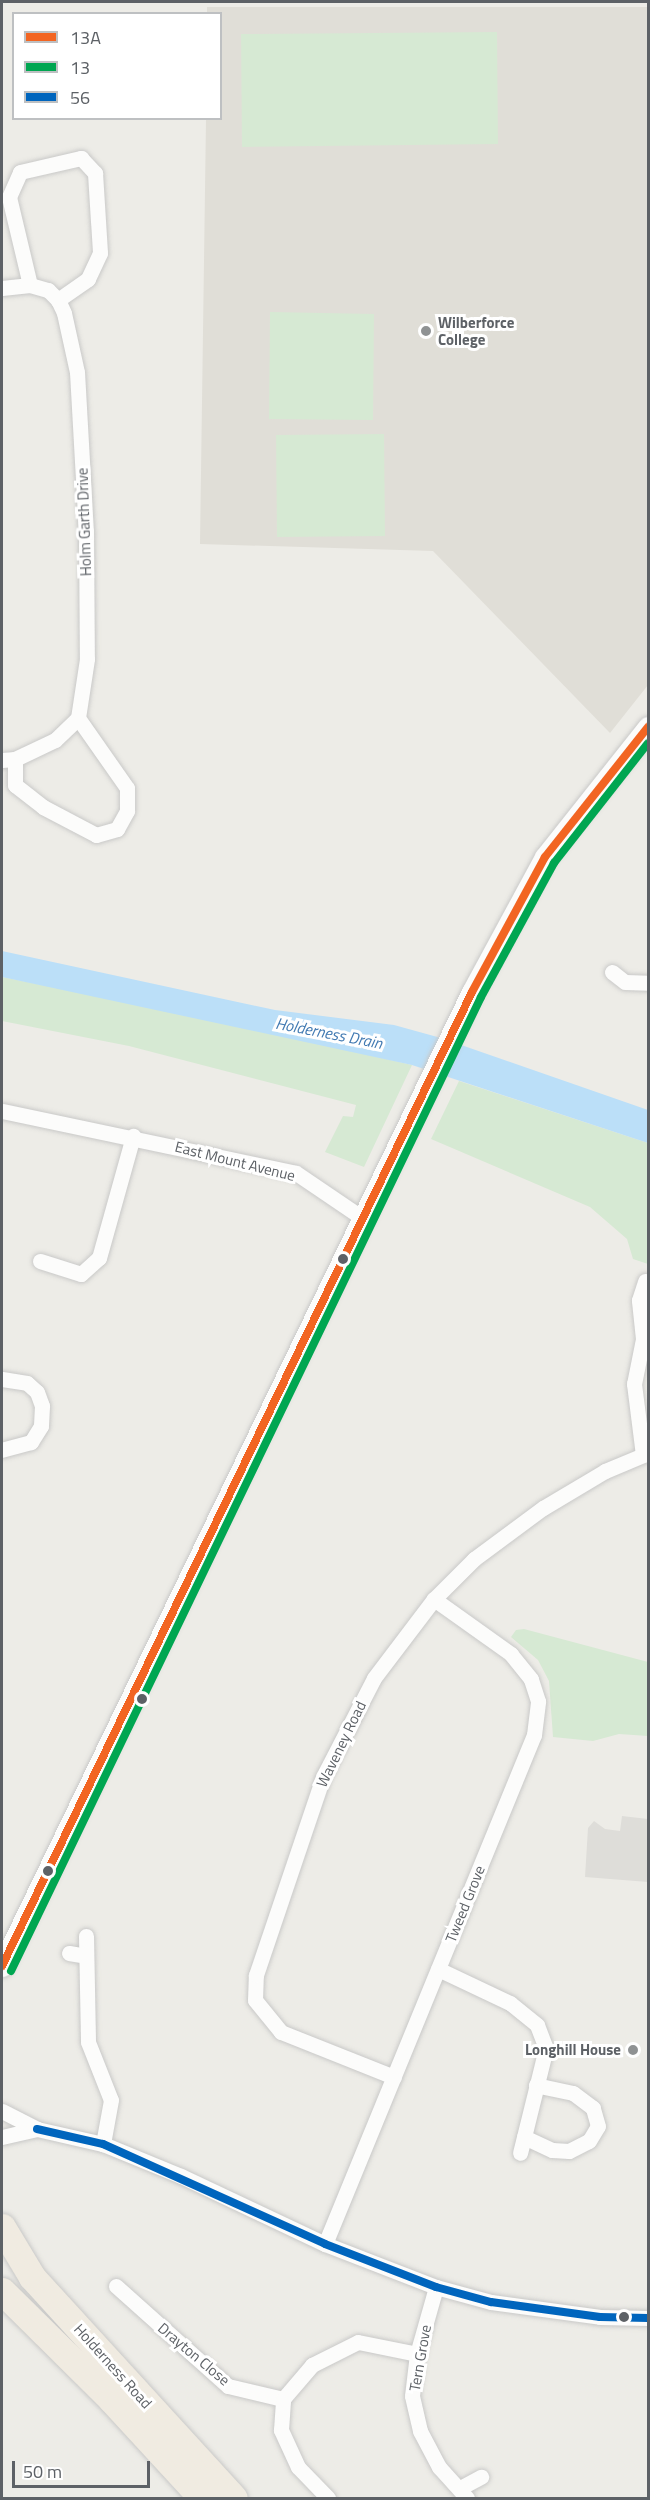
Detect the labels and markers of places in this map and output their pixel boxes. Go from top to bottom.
place label: Wilberforce College [438,313,514,348]
marker: Wilberforce College [419,324,433,338]
unlabelled marker [337,1253,349,1265]
unlabelled marker [136,1693,148,1705]
unlabelled marker [42,1865,54,1877]
place label: Longhill House [525,2041,621,2059]
marker: Longhill House [626,2043,640,2057]
unlabelled marker [618,2311,630,2323]

